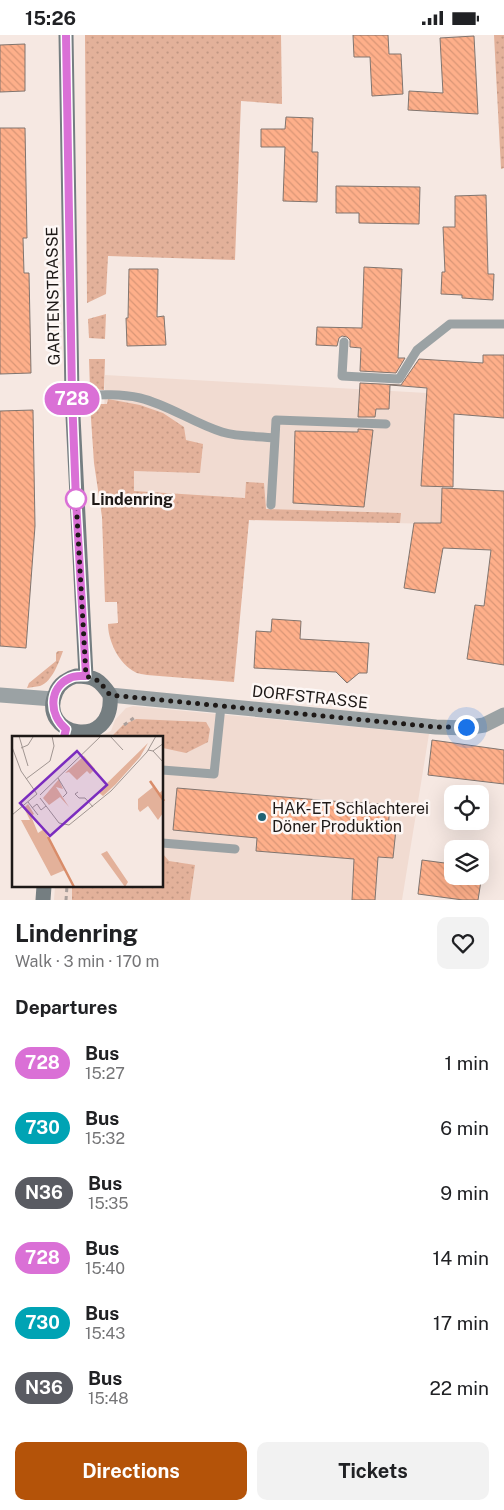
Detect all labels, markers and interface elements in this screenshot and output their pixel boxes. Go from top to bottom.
text: 15:26 [25,7,76,29]
street label: GARTENSTRASSE [42,226,64,366]
line badge: 728 [43,383,101,415]
text: 728 [55,388,89,409]
marker: Lindenring [65,488,87,510]
place label: Lindenring [91,490,173,509]
street label: DORFSTRASSE [251,681,369,713]
your location [454,715,479,740]
inset map [12,736,164,887]
map controls [444,785,489,885]
button: locate [444,785,489,830]
place label: HAK-ET Schlachterei Döner Produktion [272,799,429,836]
marker: HAK-ET Schlachterei Döner Produktion [256,811,268,823]
button: layers [444,840,489,885]
button: heart [437,917,489,969]
text: Lindenring [15,919,138,947]
text: Walk · 3 min · 170 m [15,952,159,971]
text: Departures [15,996,118,1018]
text: Bus [85,1042,119,1064]
text: 728 [25,1052,60,1073]
text: 1 min [444,1052,489,1074]
text: 15:27 [85,1064,125,1083]
text: Bus [85,1107,119,1129]
text: 730 [25,1117,60,1138]
text: 6 min [440,1117,489,1139]
text: 15:32 [85,1129,125,1148]
text: Bus [88,1172,122,1194]
text: N36 [25,1182,63,1203]
text: 9 min [440,1182,489,1204]
text: 15:35 [88,1194,129,1213]
text: Bus [85,1237,119,1259]
text: 728 [25,1247,60,1268]
text: 14 min [432,1247,489,1269]
text: 15:40 [85,1259,125,1278]
text: Bus [85,1302,119,1324]
text: 730 [25,1312,60,1333]
text: 17 min [433,1312,489,1334]
text: 15:43 [85,1324,125,1343]
text: Bus [88,1367,122,1389]
text: N36 [25,1377,63,1398]
text: 22 min [430,1377,489,1399]
text: 15:48 [88,1389,129,1408]
button: Directions [15,1442,247,1500]
button: Tickets [257,1442,489,1500]

